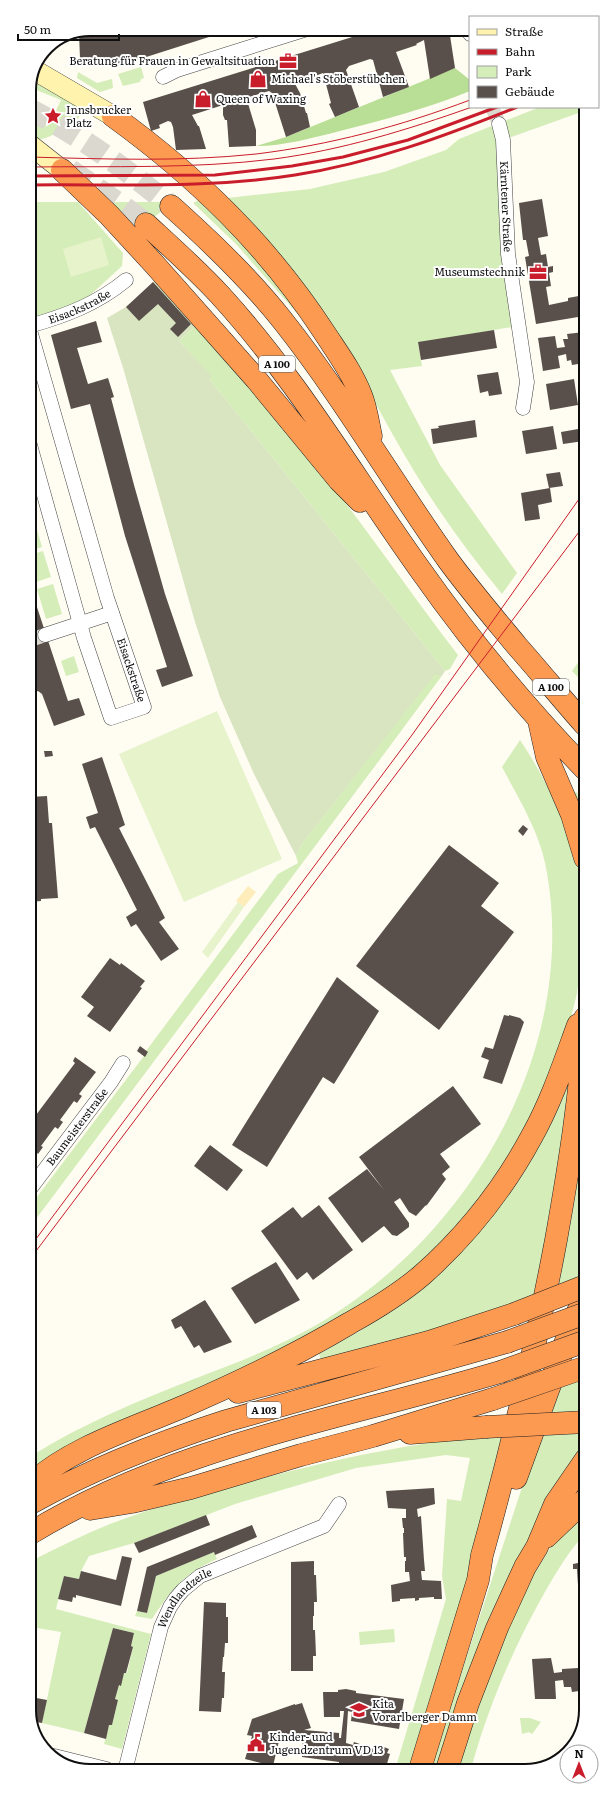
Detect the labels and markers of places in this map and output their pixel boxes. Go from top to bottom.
office icon: Beratung für Frauen in Gewaltsituation [278,51,298,71]
place label: Beratung für Frauen in Gewaltsituation [69,52,275,68]
shop icon: Michael's Stöberstübchen [248,69,268,89]
place label: Michael's Stöberstübchen [271,70,405,86]
shop icon: Queen of Waxing [193,89,213,109]
place label: Queen of Waxing [216,90,307,106]
place label: Innsbrucker Platz [66,101,132,130]
place icon: Innsbrucker Platz [43,106,63,126]
office icon: Museumstechnik [528,262,548,282]
place label: Museumstechnik [434,263,525,279]
place label: Kita Vorarlberger Damm [372,1695,477,1724]
school or university icon: Kita Vorarlberger Damm [349,1700,369,1720]
place label: Kinder- und Jugendzentrum VD 13 [269,1728,384,1757]
public building icon: Kinder- und Jugendzentrum VD 13 [246,1733,266,1753]

